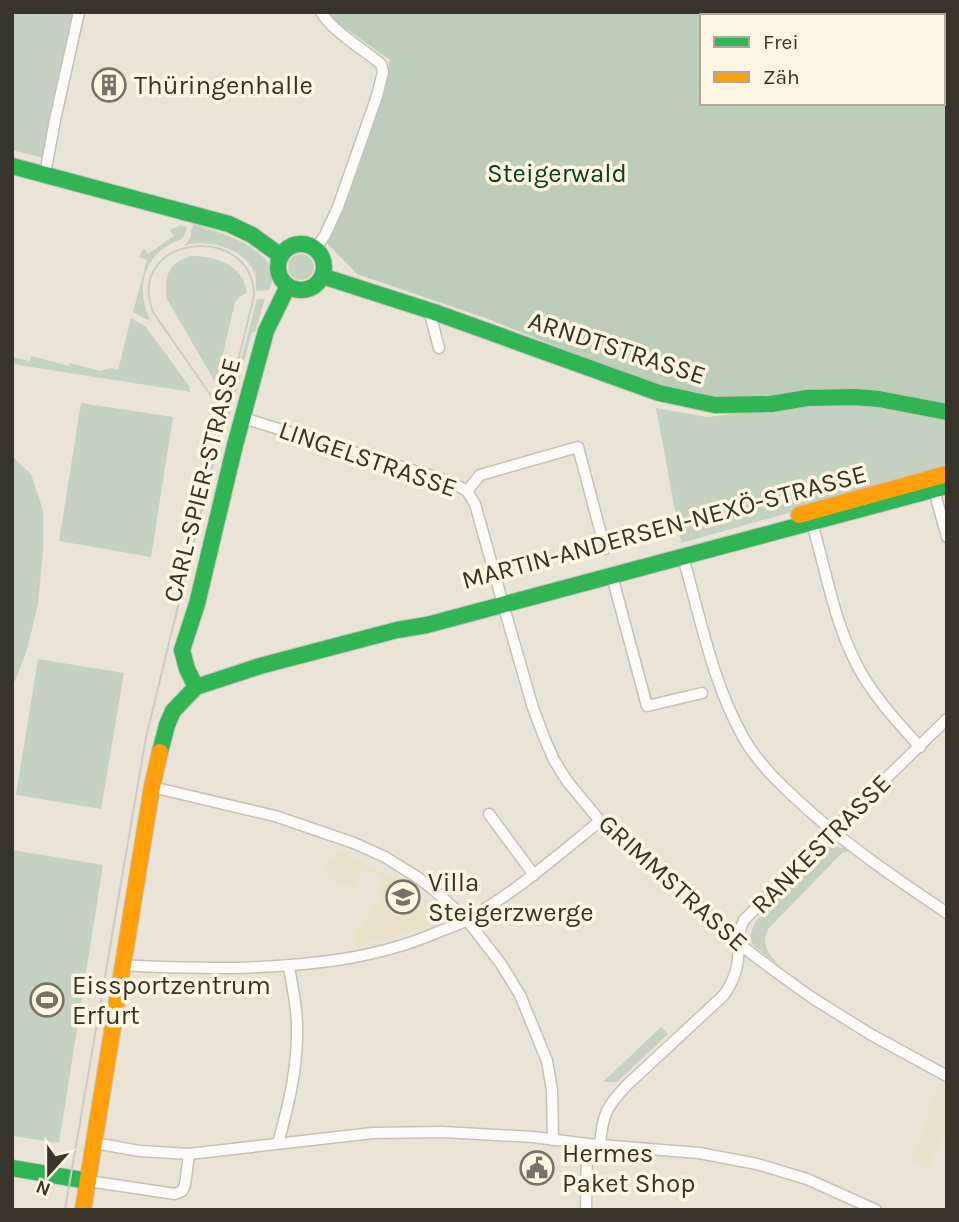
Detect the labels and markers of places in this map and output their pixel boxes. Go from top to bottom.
building icon: Thüringenhalle [90,66,128,104]
place label: Thüringenhalle [134,70,313,101]
place label: Villa Steigerzwerge [428,867,594,928]
school or university icon: Villa Steigerzwerge [384,878,422,916]
place label: Eissportzentrum Erfurt [72,970,271,1031]
sports icon: Eissportzentrum Erfurt [28,981,66,1019]
place label: Hermes Paket Shop [562,1138,695,1199]
public building icon: Hermes Paket Shop [518,1149,556,1187]

